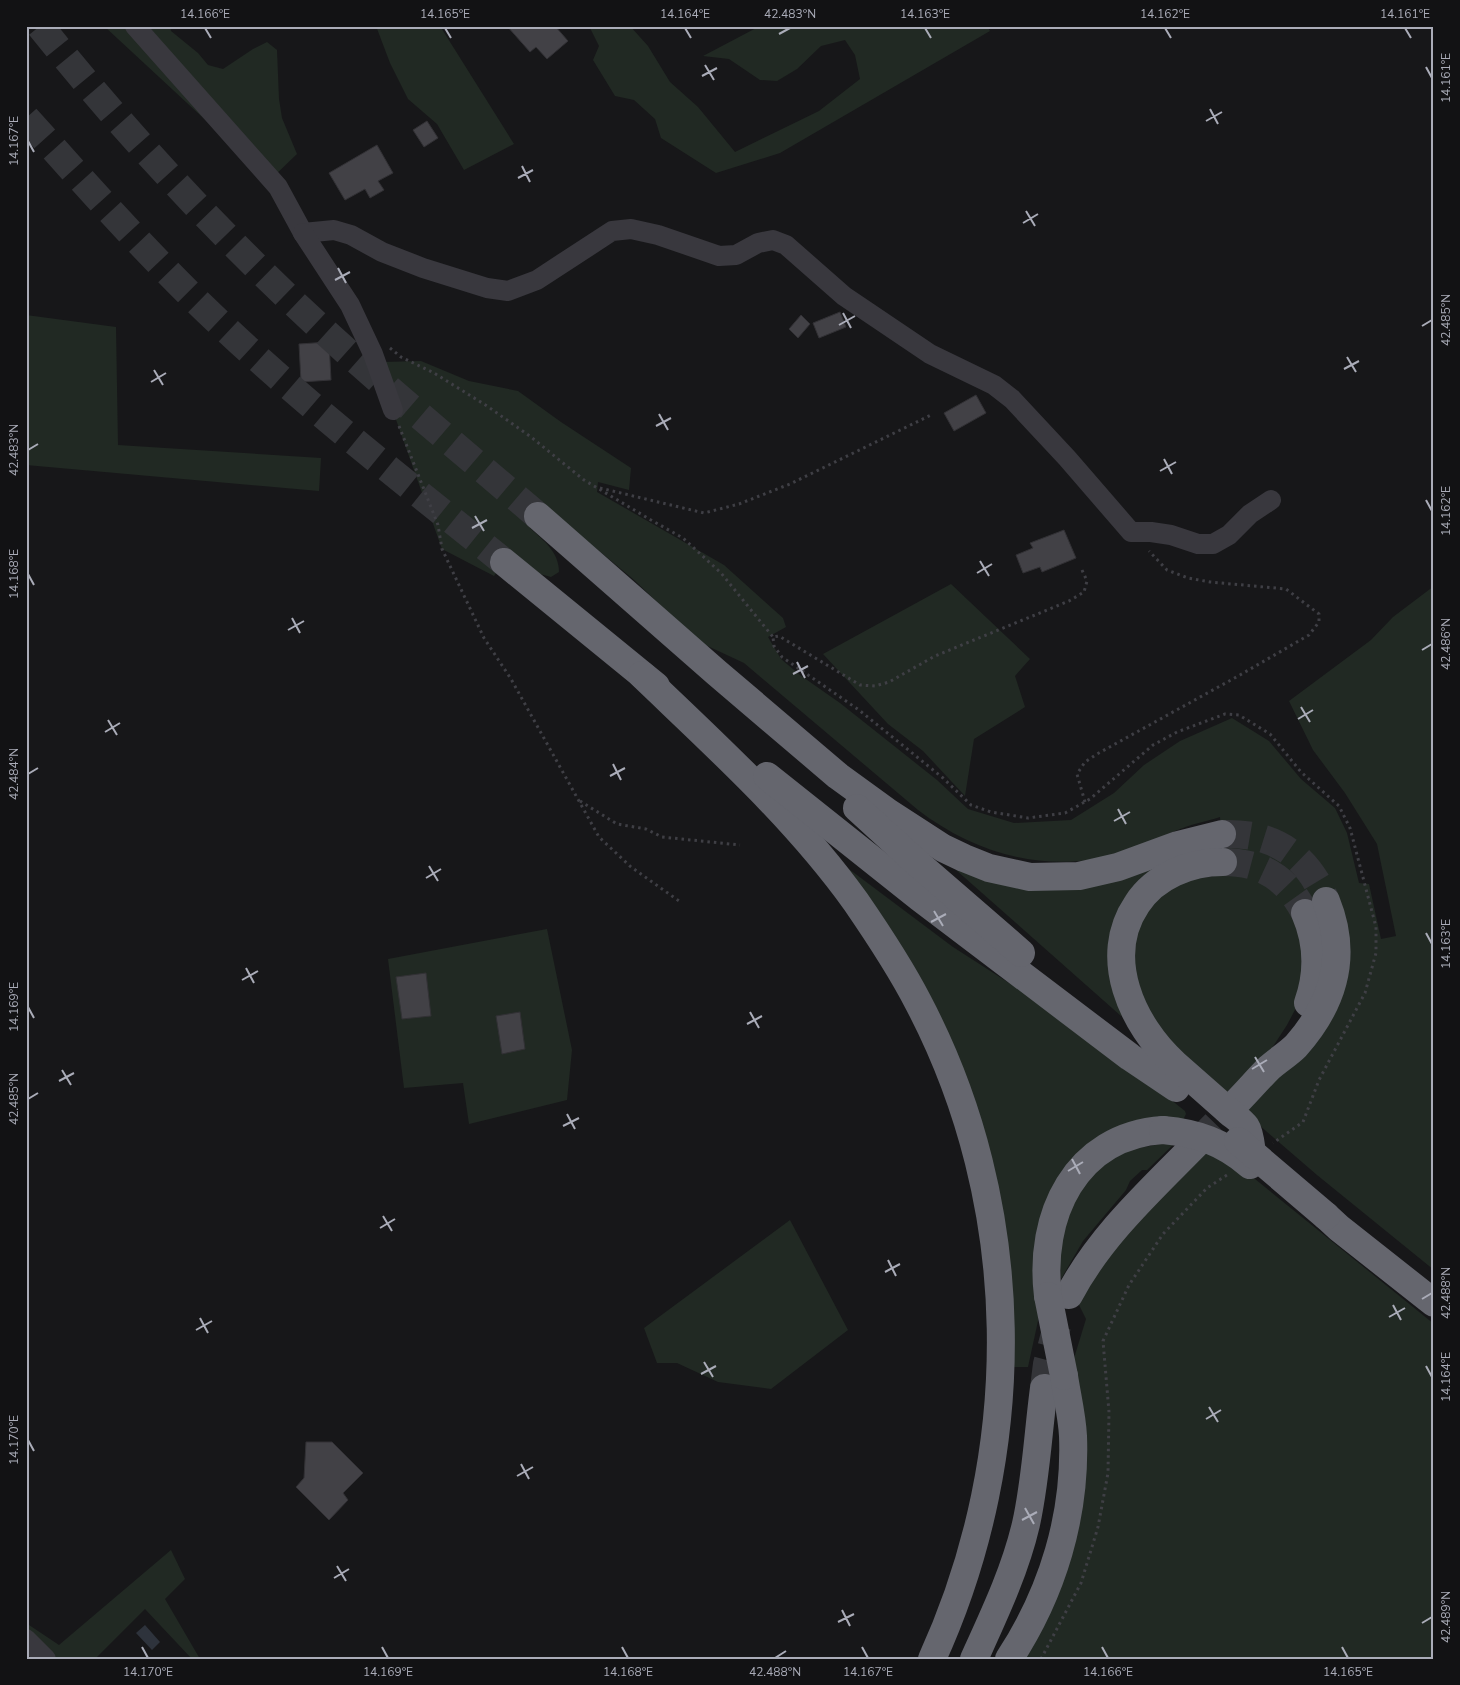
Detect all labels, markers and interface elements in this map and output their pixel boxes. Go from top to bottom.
text: 14.166°E [180,6,230,22]
text: 14.165°E [420,6,470,22]
text: 14.164°E [660,6,710,22]
text: 42.483°N [764,6,816,22]
text: 14.163°E [900,6,950,22]
text: 14.162°E [1140,6,1190,22]
text: 14.161°E [1380,6,1430,22]
text: 14.161°E [1438,53,1454,103]
text: 14.167°E [6,116,22,166]
text: 42.485°N [1438,294,1454,346]
text: 42.483°N [6,424,22,476]
text: 14.162°E [1438,486,1454,536]
text: 14.168°E [6,549,22,599]
text: 42.486°N [1438,618,1454,670]
text: 42.484°N [6,748,22,800]
text: 14.163°E [1438,919,1454,969]
text: 14.169°E [6,982,22,1032]
text: 42.485°N [6,1073,22,1125]
text: 42.488°N [1438,1267,1454,1319]
text: 14.164°E [1438,1352,1454,1402]
text: 14.170°E [6,1415,22,1465]
text: 42.489°N [1438,1591,1454,1643]
text: 14.170°E [123,1664,173,1680]
text: 14.169°E [363,1664,413,1680]
text: 14.168°E [603,1664,653,1680]
text: 42.488°N [749,1664,801,1680]
text: 14.167°E [843,1664,893,1680]
text: 14.166°E [1083,1664,1133,1680]
text: 14.165°E [1323,1664,1373,1680]

